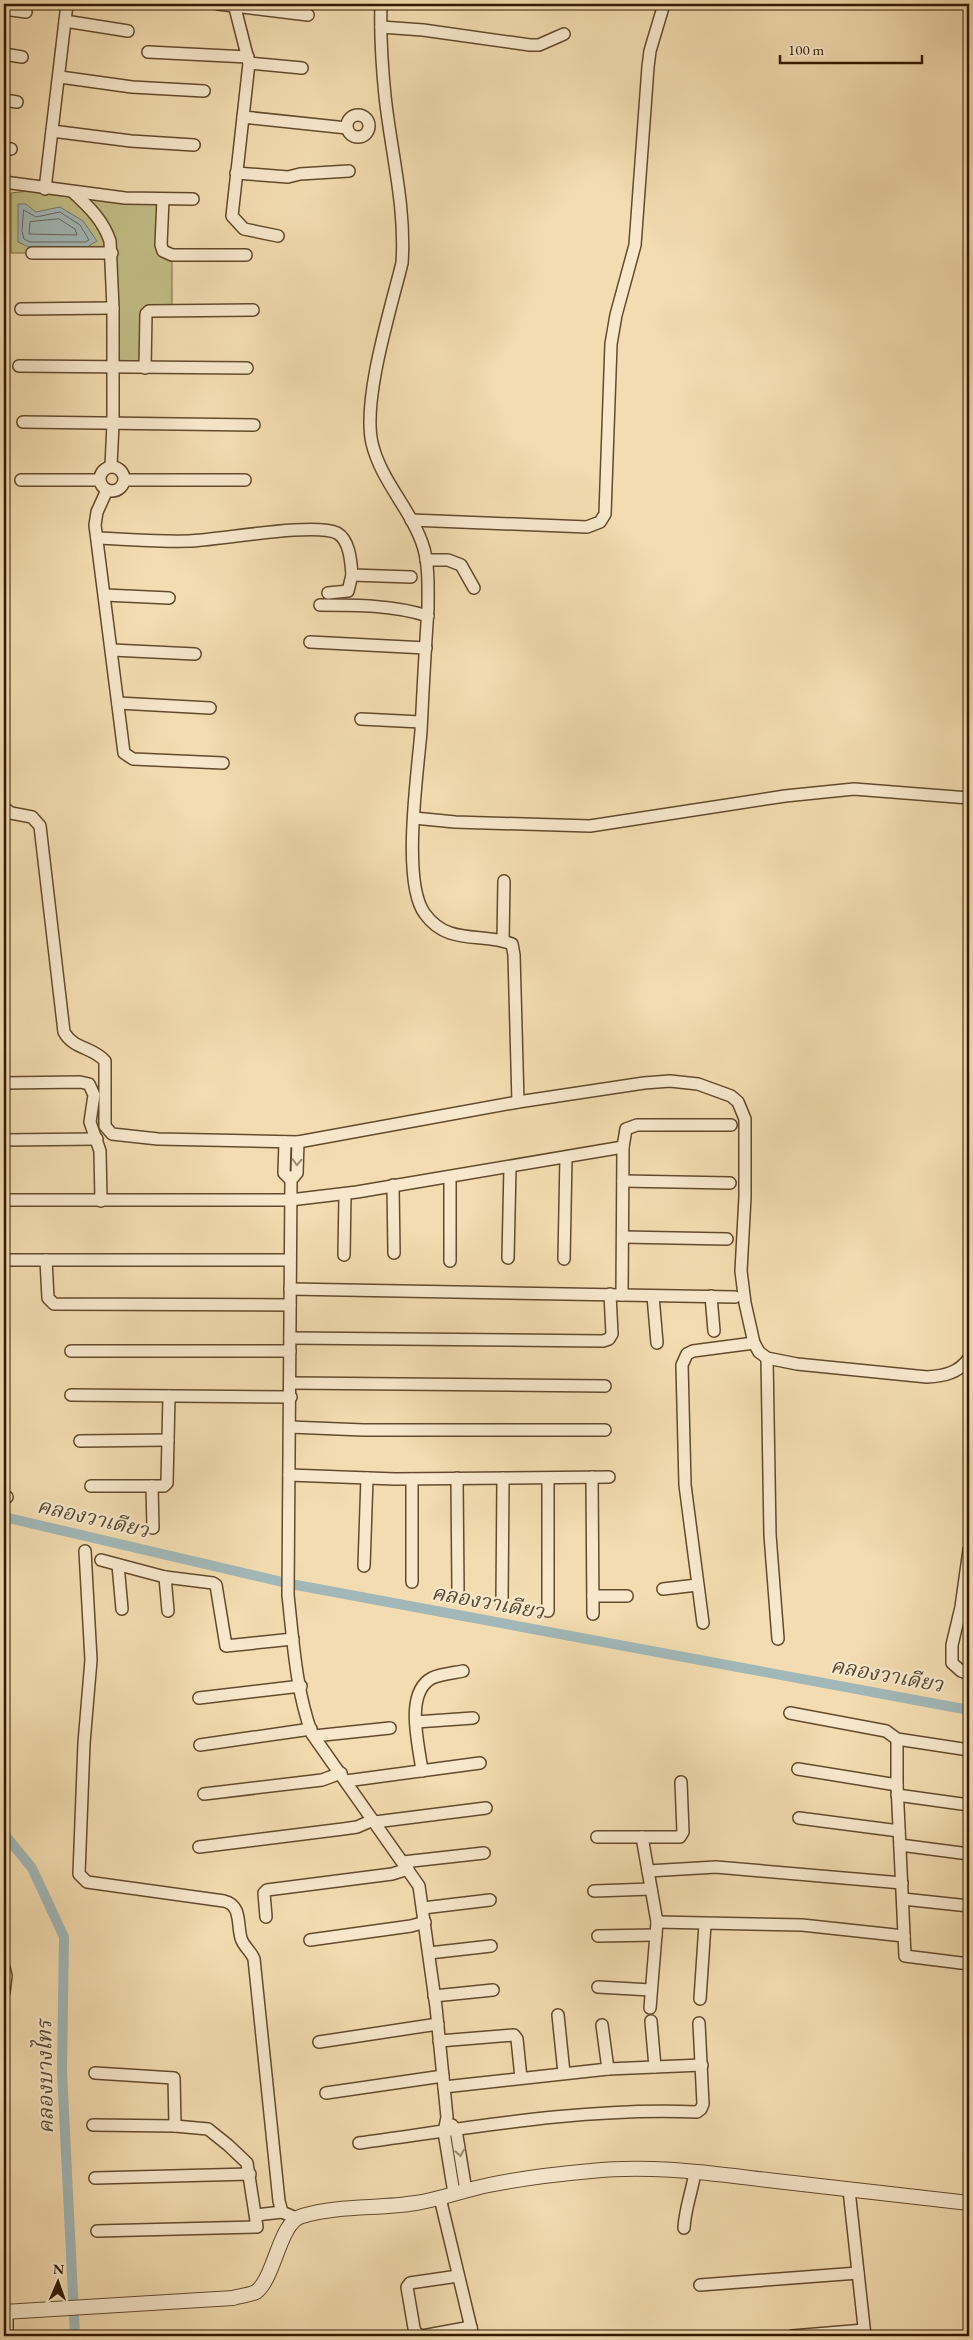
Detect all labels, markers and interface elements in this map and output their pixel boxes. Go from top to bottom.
scale bar [780,32,923,64]
text: 100 m [788,40,825,59]
one-way arrow [292,1158,303,1166]
water label: คลองวาเดียว [35,1492,153,1544]
water label: คลองวาเดียว [430,1578,548,1625]
water label: คลองวาเดียว [829,1651,947,1698]
water label: คลองบางไทร [29,2017,59,2134]
one-way arrow [454,2148,464,2157]
north arrow [32,2258,82,2308]
text: N [52,2260,65,2278]

